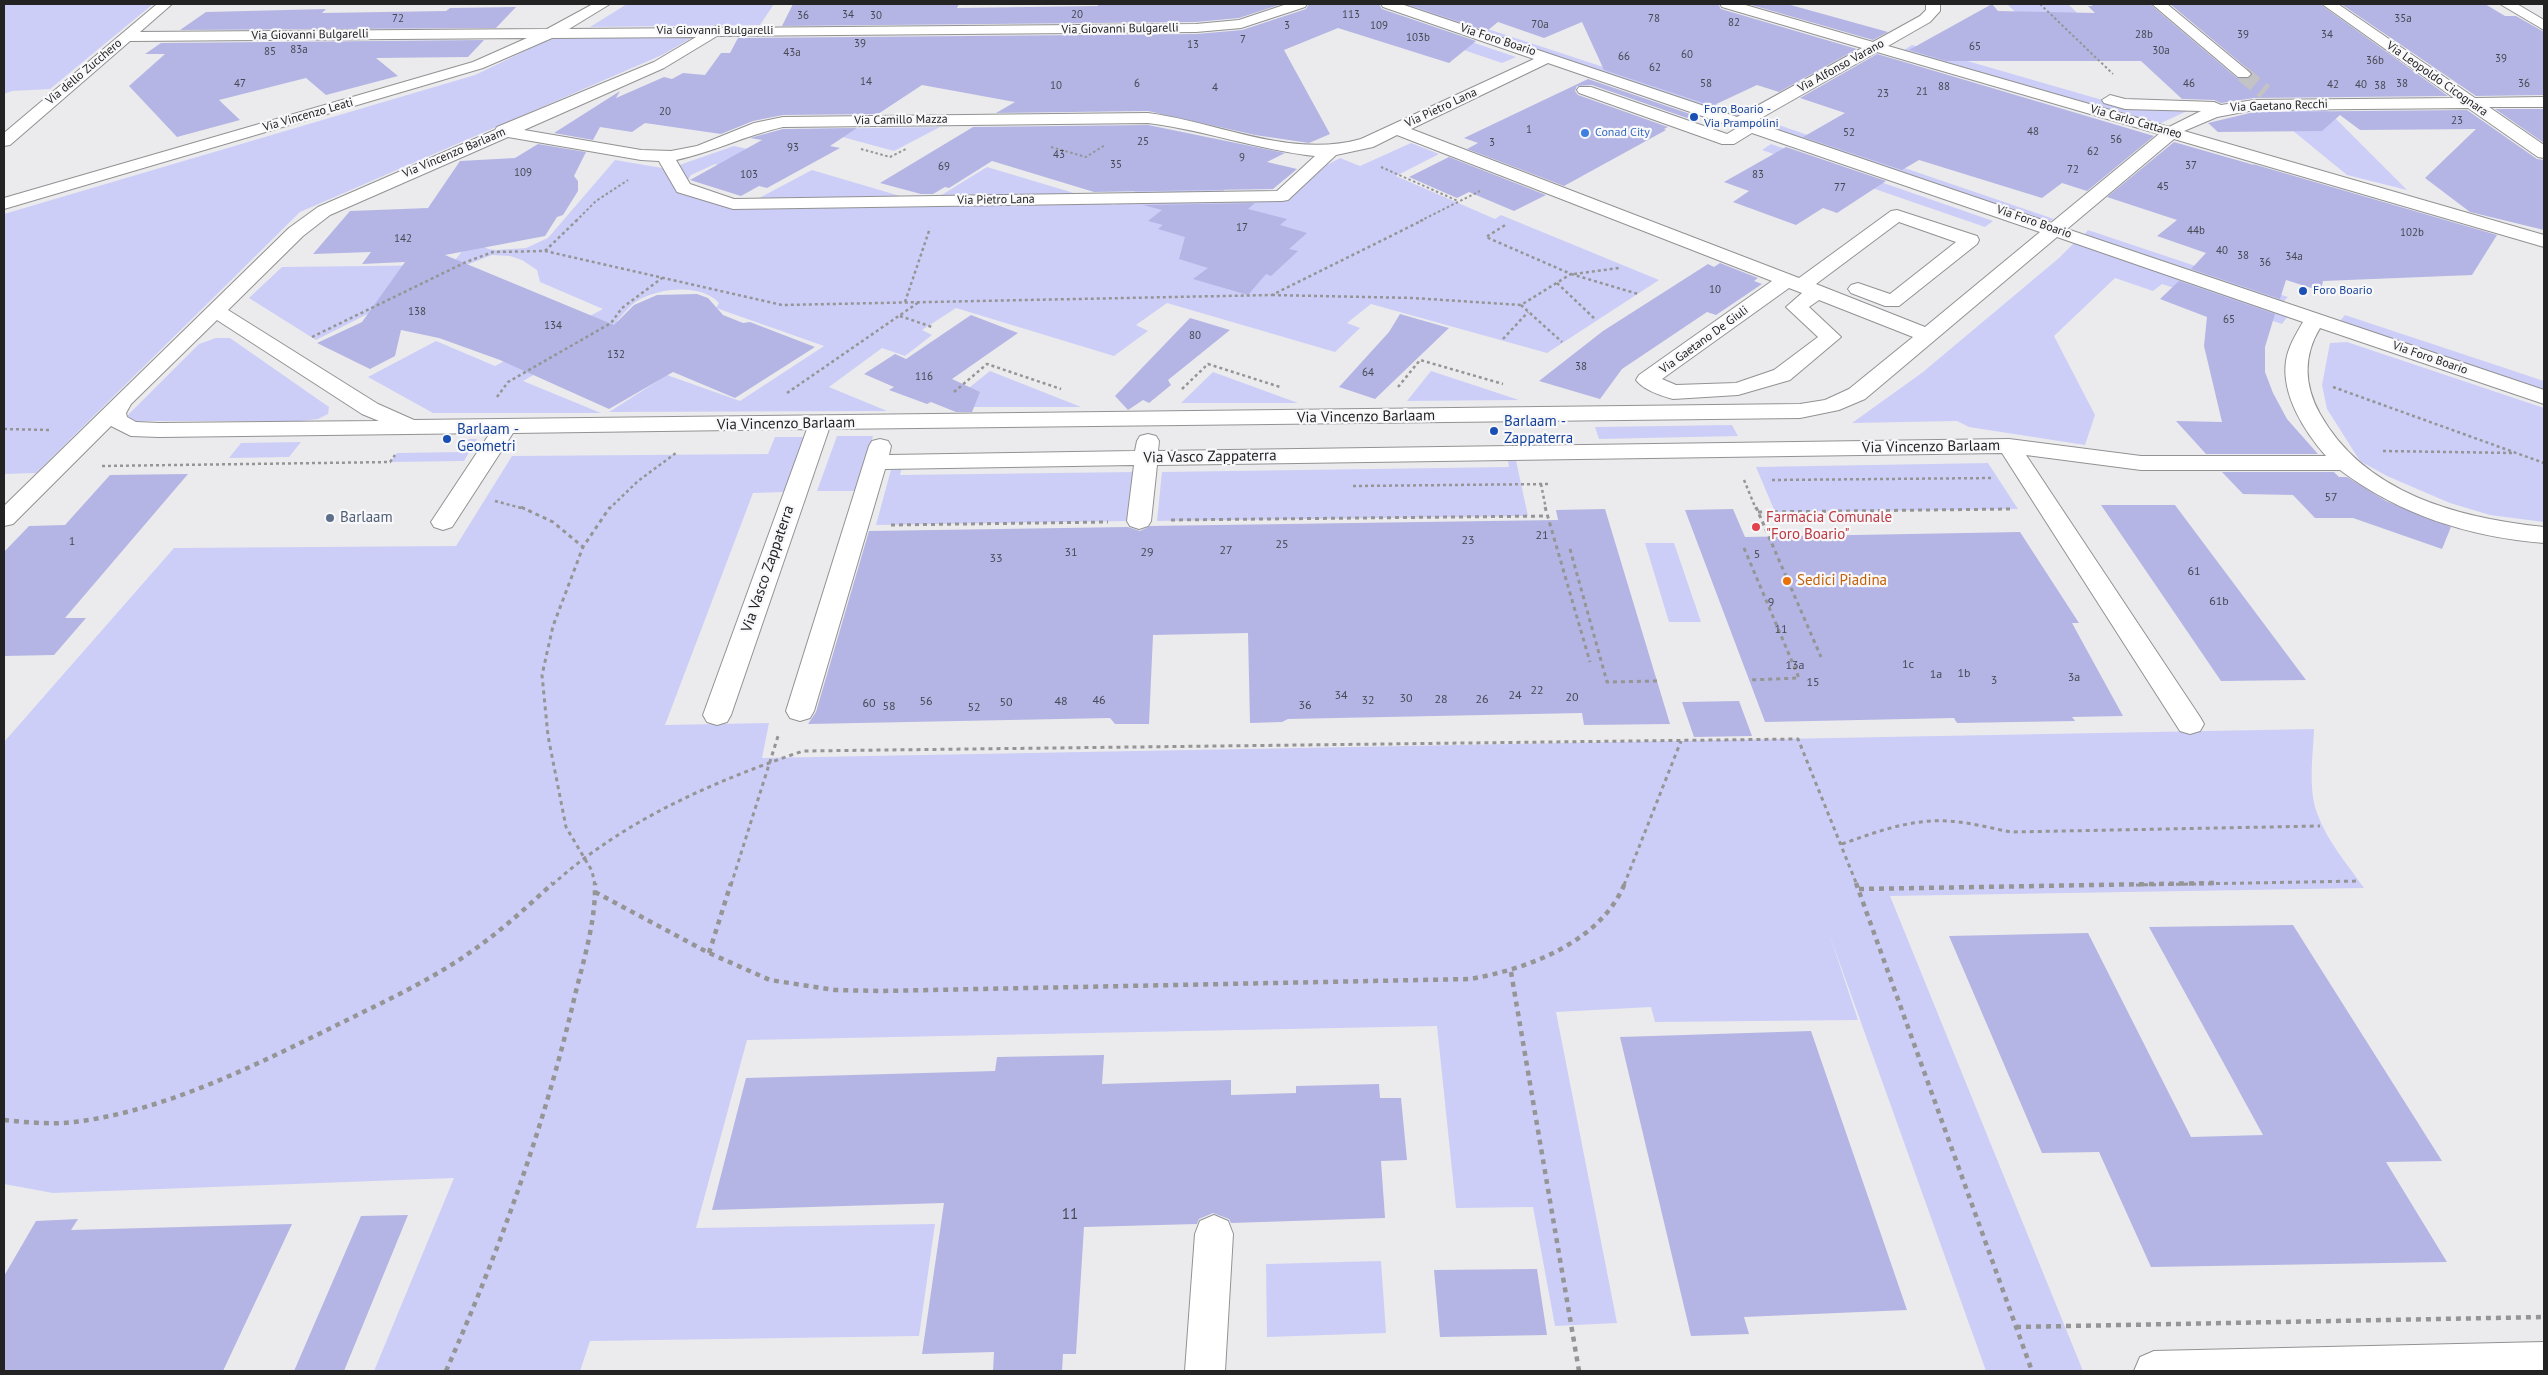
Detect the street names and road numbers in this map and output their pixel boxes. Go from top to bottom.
street label: Via Giovanni Bulgarelli [1061,21,1179,37]
street label: Via Foro Boario [1458,21,1538,59]
street label: Via Giovanni Bulgarelli [656,24,774,38]
street label: Via Giovanni Bulgarelli [251,27,369,43]
street label: Via dello Zucchero [43,36,125,108]
street label: Via Alfonso Varano [1795,36,1887,96]
street label: Via Leopoldo Cicognara [2384,39,2490,119]
street label: Via Pietro Lana [1403,85,1479,131]
street label: Via Vincenzo Leati [261,95,355,135]
street label: Via Gaetano Recchi [2230,97,2328,115]
street label: Via Carlo Cattaneo [2089,102,2183,142]
street label: Via Camillo Mazza [854,112,948,128]
street label: Via Vincenzo Barlaam [400,125,508,181]
street label: Via Pietro Lana [957,192,1035,208]
street label: Via Foro Boario [1994,202,2074,242]
street label: Via Gaetano De Giuli [1657,303,1751,377]
street label: Via Foro Boario [2390,338,2470,378]
street label: Via Vincenzo Barlaam [1297,407,1435,427]
street label: Via Vincenzo Barlaam [717,414,855,434]
street label: Via Vincenzo Barlaam [1862,437,2000,457]
street label: Via Vasco Zappaterra [1143,447,1277,467]
street label: Via Vasco Zappaterra [738,503,798,635]

